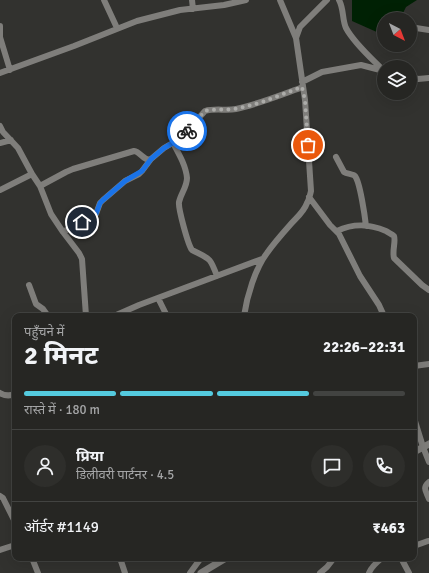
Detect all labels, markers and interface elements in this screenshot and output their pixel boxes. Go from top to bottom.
north arrow [377,12,417,52]
map controls [377,12,417,100]
button: layers [377,60,417,100]
courier [167,111,207,151]
icon: bike [176,120,198,142]
pin [291,128,325,162]
icon: bag [297,134,319,156]
pin [65,205,99,239]
icon: home [71,211,93,233]
text: पहुँचने में [24,324,64,340]
text: 22:26–22:31 [323,338,405,356]
text: 2 मिनट [24,340,98,372]
text: रास्ते में · 180 m [24,402,100,418]
button: person [24,445,66,487]
button: chat [311,445,353,487]
button: phone [363,445,405,487]
text: प्रिया [76,447,104,465]
text: डिलीवरी पार्टनर · 4.5 [76,467,174,483]
text: ऑर्डर #1149 [24,518,99,536]
text: ₹463 [373,519,405,537]

